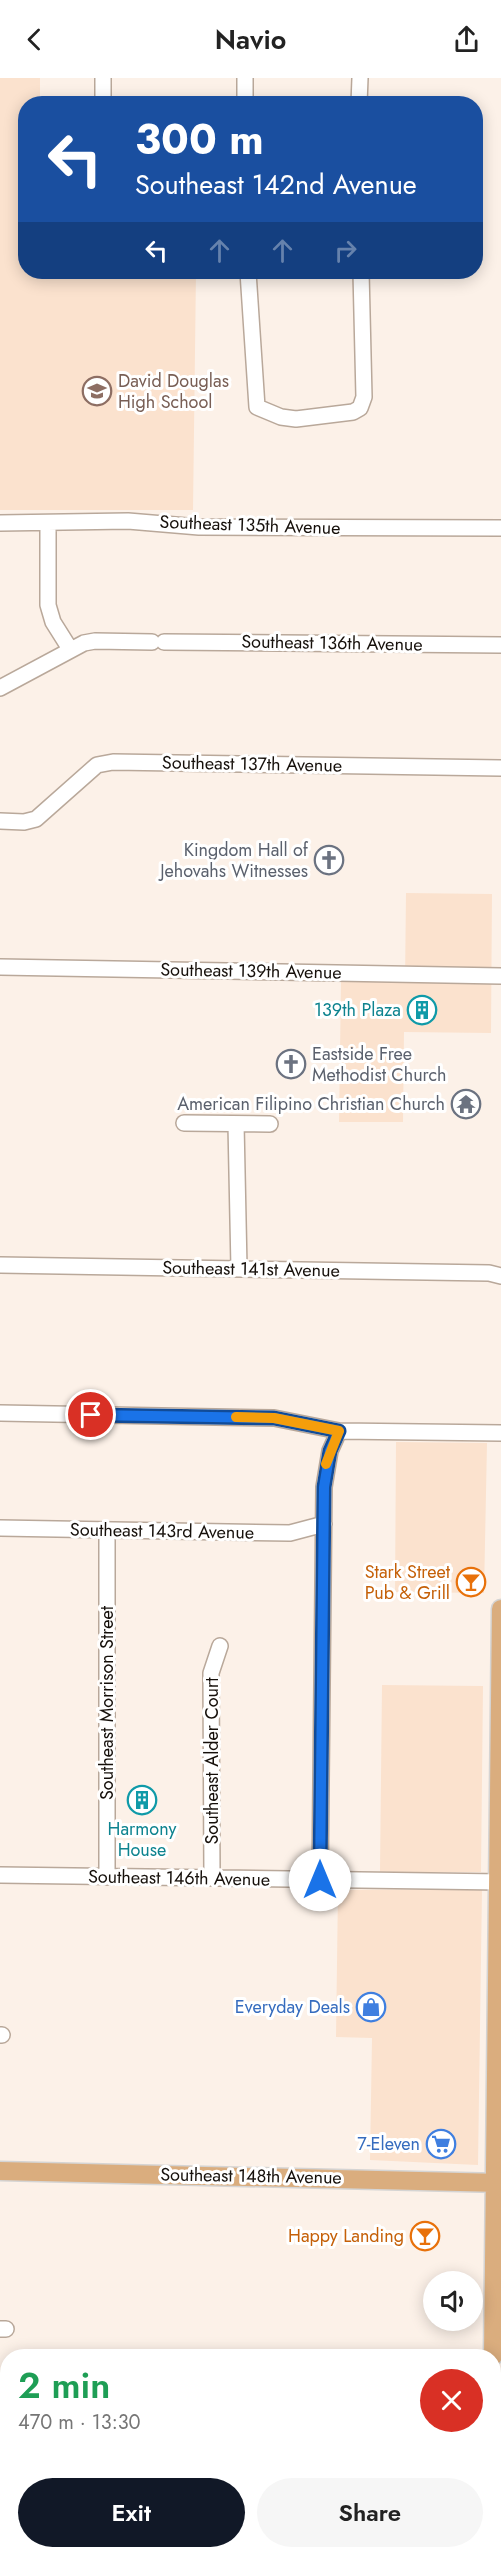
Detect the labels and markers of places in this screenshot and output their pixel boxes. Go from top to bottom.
place label: David Douglas High School [118,368,229,415]
school or university icon: David Douglas High School [81,375,113,407]
place label: Kingdom Hall of Jehovahs Witnesses [158,837,309,884]
church icon: Kingdom Hall of Jehovahs Witnesses [313,844,345,876]
building icon: 139th Plaza [406,994,438,1026]
place label: 139th Plaza [314,997,401,1023]
place label: Eastside Free Methodist Church [312,1041,447,1088]
church icon: Eastside Free Methodist Church [275,1048,307,1080]
temple icon: American Filipino Christian Church [450,1088,482,1120]
place label: American Filipino Christian Church [177,1091,445,1117]
pin [65,1389,116,1440]
place label: Stark Street Pub & Grill [365,1559,451,1606]
bar icon: Stark Street Pub & Grill [455,1566,487,1598]
building icon: Harmony House [126,1784,158,1816]
place label: Harmony House [108,1816,176,1863]
shop icon: Everyday Deals [355,1991,387,2023]
place label: Everyday Deals [235,1994,350,2020]
supermarket icon: 7-Eleven [425,2128,457,2160]
place label: 7-Eleven [357,2131,420,2157]
bar icon: Happy Landing [409,2220,441,2252]
place label: Happy Landing [288,2223,404,2249]

